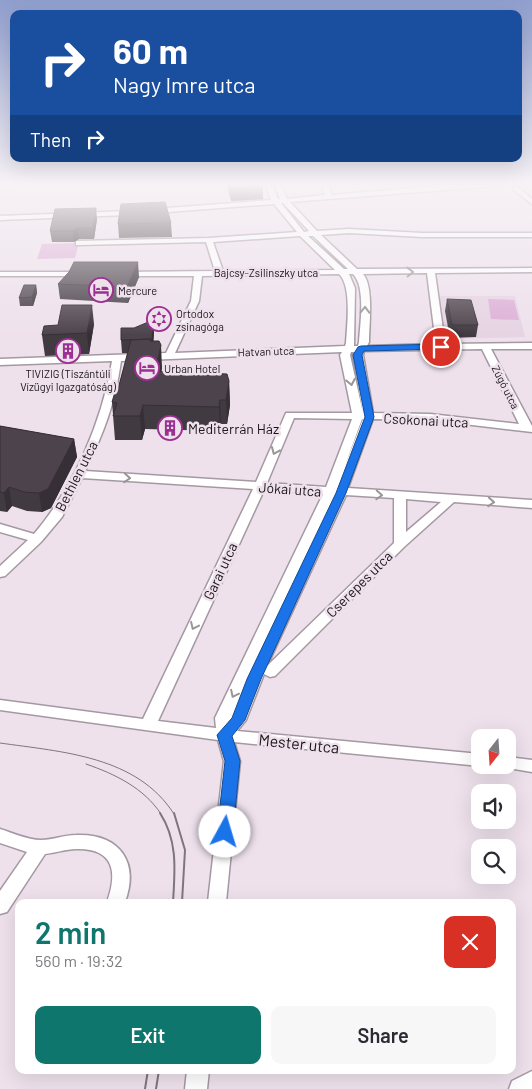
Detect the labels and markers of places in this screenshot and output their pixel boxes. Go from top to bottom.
hotel icon: Mercure [88,277,114,303]
place label: Mercure [118,284,157,297]
synagogue icon: Ortodox zsinagóga [146,306,172,332]
place label: Ortodox zsinagóga [176,307,224,333]
pin [420,326,462,368]
building icon: TIVIZIG (Tiszántúli Vízügyi Igazgatóság) [55,338,81,364]
hotel icon: Urban Hotel [134,355,160,381]
place label: Urban Hotel [164,362,220,375]
place label: TIVIZIG (Tiszántúli Vízügyi Igazgatóság) [20,367,116,393]
building icon: Mediterrán Ház [157,415,183,441]
place label: Mediterrán Ház [188,420,279,437]

